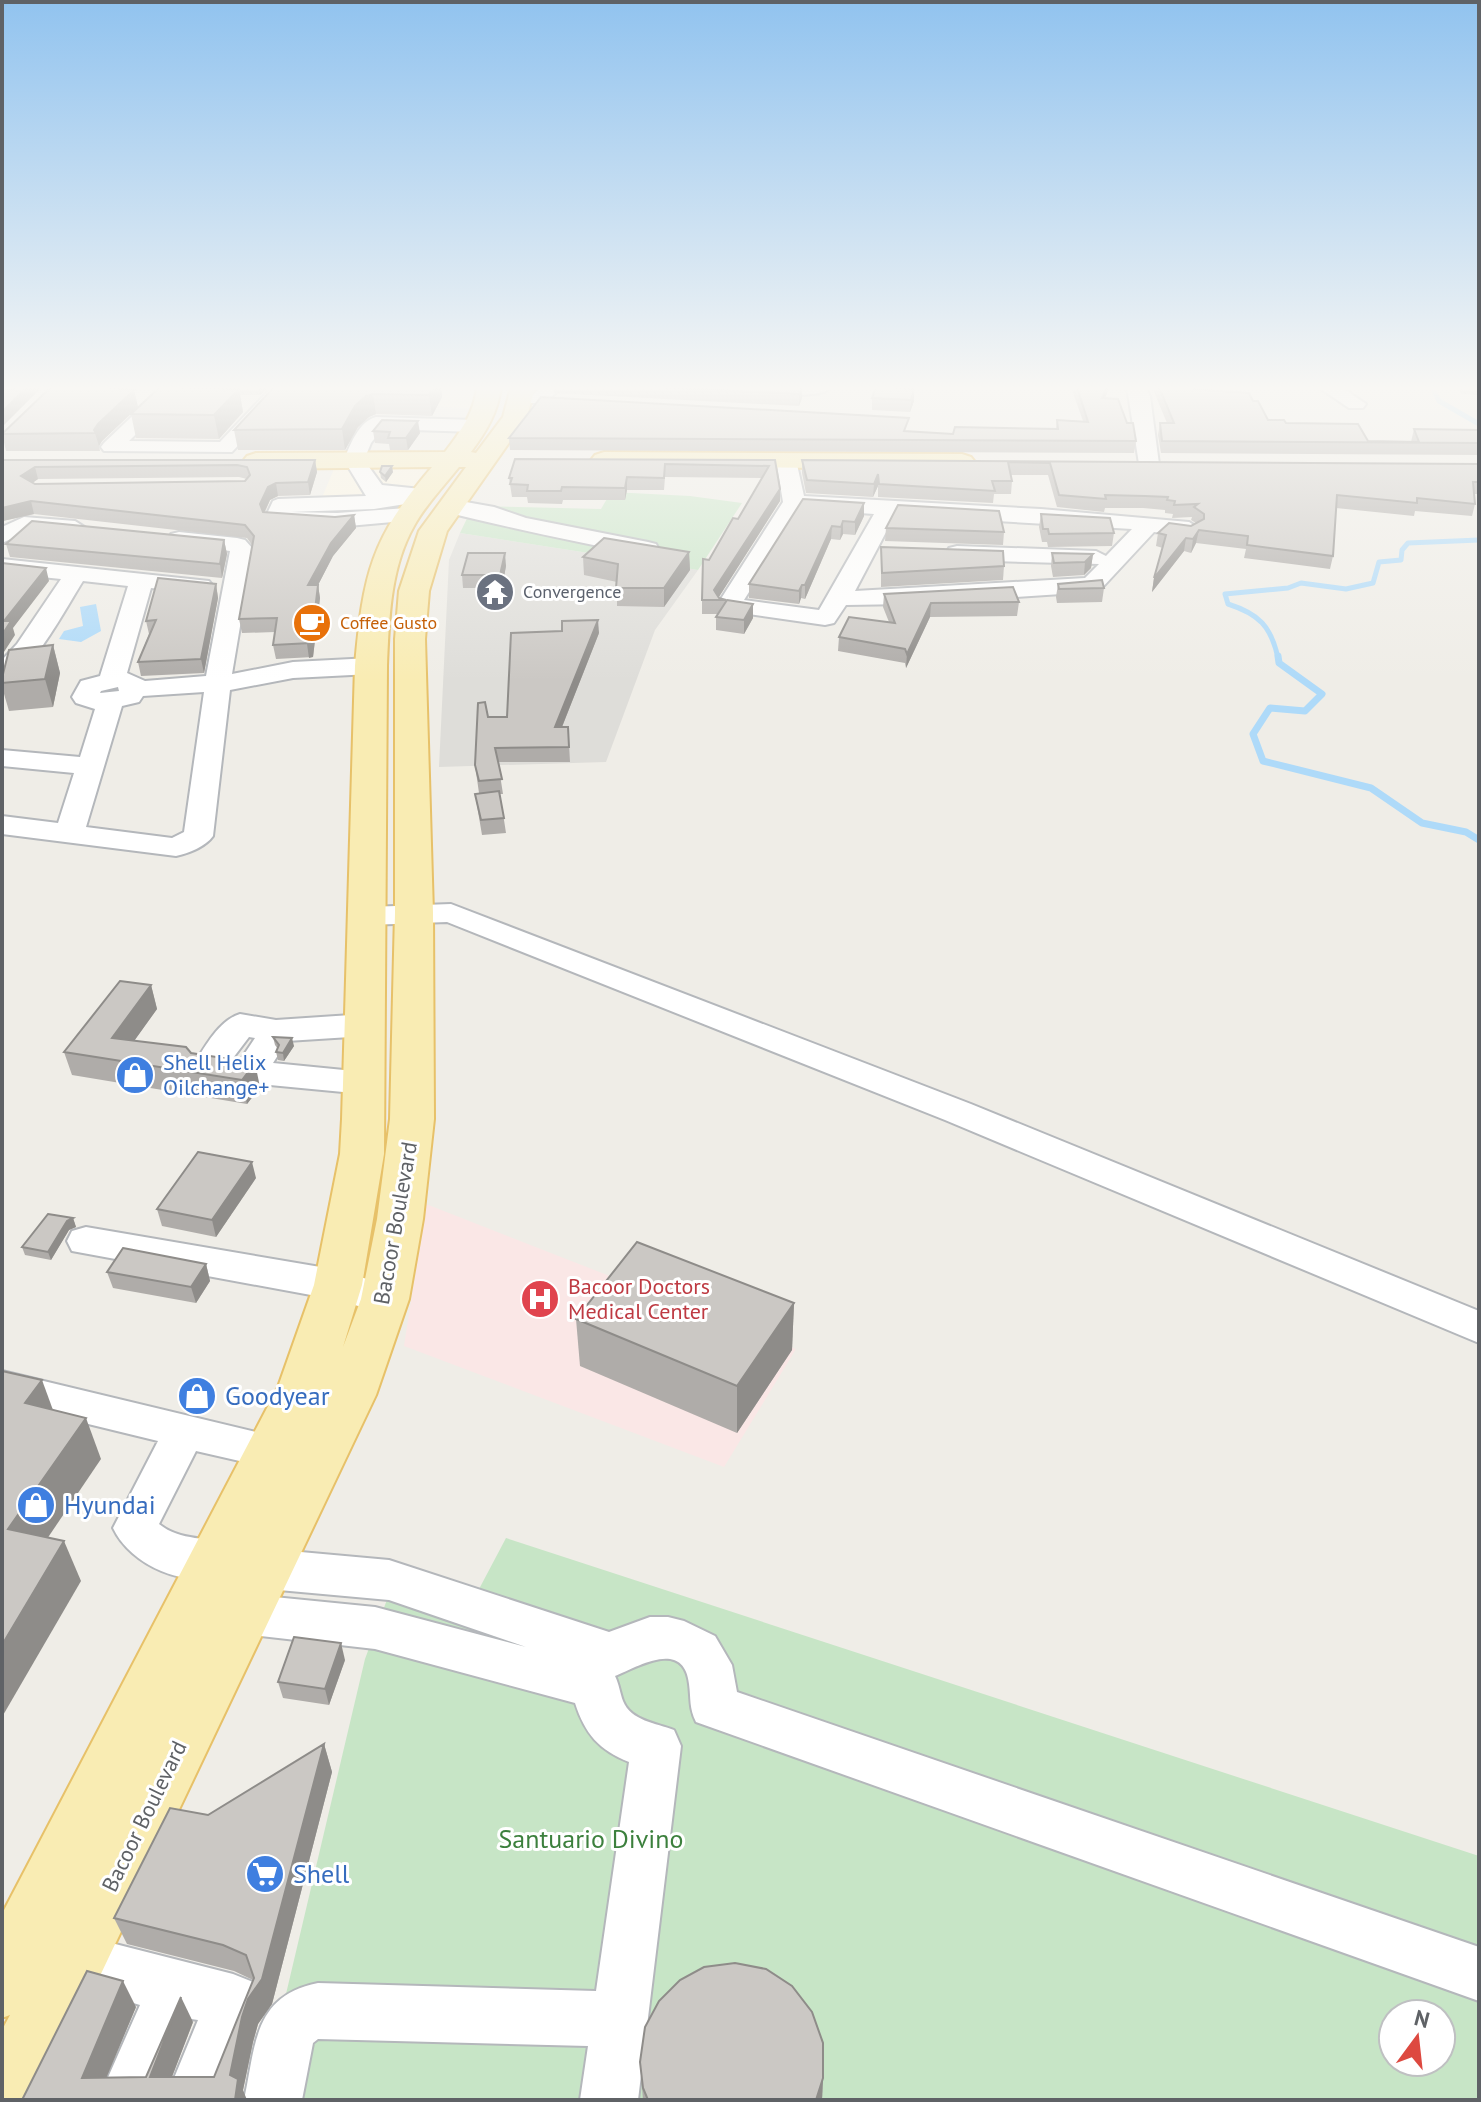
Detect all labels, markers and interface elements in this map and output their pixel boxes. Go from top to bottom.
temple icon: Convergence [474,571,516,613]
place label: Convergence [523,580,621,603]
cafe icon: Coffee Gusto [291,602,333,644]
place label: Coffee Gusto [340,611,437,634]
place label: Shell Helix Oilchange+ [163,1048,269,1101]
shop icon: Shell Helix Oilchange+ [114,1054,156,1096]
street label: Bacoor Boulevard [367,1140,423,1306]
place label: Bacoor Doctors Medical Center [568,1272,710,1325]
hospital icon: Bacoor Doctors Medical Center [519,1278,561,1320]
shop icon: Goodyear [176,1375,218,1417]
place label: Goodyear [225,1379,330,1412]
shop icon: Hyundai [15,1484,57,1526]
place label: Hyundai [64,1488,156,1521]
street label: Bacoor Boulevard [95,1736,193,1896]
park label: Santuario Divino [499,1822,683,1855]
supermarket icon: Shell [244,1853,286,1895]
place label: Shell [293,1857,350,1890]
north arrow [1377,1998,1457,2078]
text: N [1412,2003,1433,2034]

